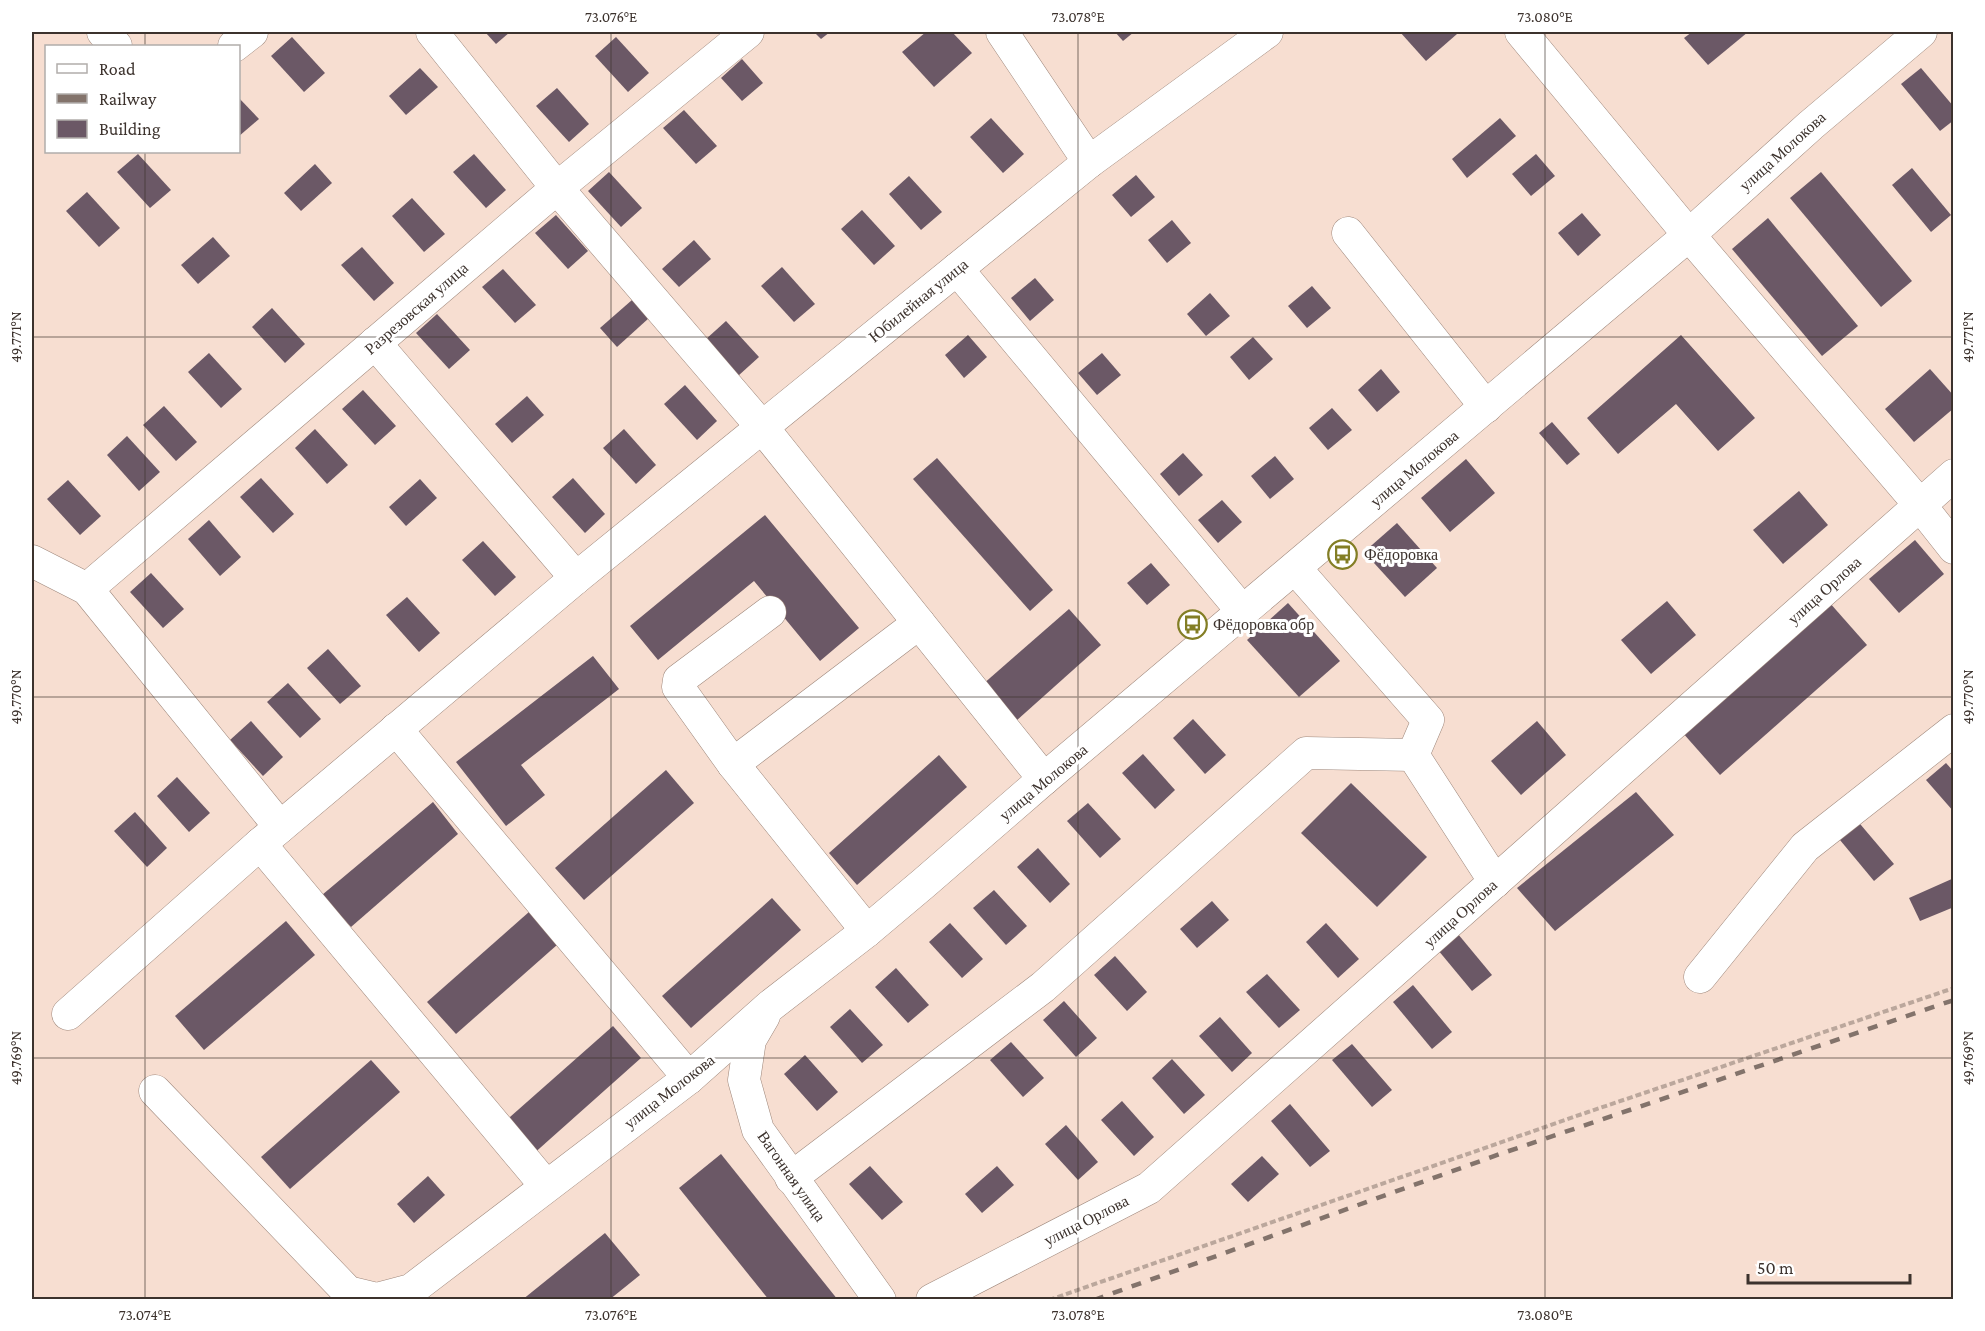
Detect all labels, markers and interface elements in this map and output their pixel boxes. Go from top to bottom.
text: 73.076°E [585,9,637,25]
text: 73.078°E [1051,9,1105,25]
text: 73.080°E [1517,9,1573,25]
legend [45,45,240,153]
text: Road [99,59,136,79]
text: Railway [99,89,157,109]
street label: улица Молокова [1736,108,1829,195]
text: Building [99,119,161,139]
street label: Юбилейная улица [865,255,972,346]
street label: Разрезовская улица [361,259,472,358]
text: 49.771°N [8,311,24,363]
text: 49.771°N [1960,311,1976,363]
street label: улица Молокова [1367,427,1462,511]
bus stop icon: Фёдоровка [1327,538,1359,570]
place label: Фёдоровка [1364,546,1438,564]
street label: улица Орлова [1784,553,1865,628]
bus stop icon: Фёдоровка обр [1176,608,1208,640]
place label: Фёдоровка обр [1213,616,1314,634]
text: 49.770°N [8,669,24,725]
text: 49.770°N [1960,669,1976,725]
street label: улица Молокова [996,741,1091,825]
street label: улица Орлова [1420,876,1501,951]
text: 49.769°N [8,1031,24,1085]
text: 49.769°N [1960,1031,1976,1085]
street label: улица Молокова [621,1051,718,1133]
street label: Вагонная улица [753,1128,829,1225]
street label: улица Орлова [1041,1192,1132,1250]
scale bar [1748,1247,1910,1285]
text: 50 m [1757,1258,1794,1278]
text: 73.074°E [119,1307,171,1323]
text: 73.076°E [585,1307,637,1323]
text: 73.078°E [1051,1307,1105,1323]
text: 73.080°E [1517,1307,1573,1323]

